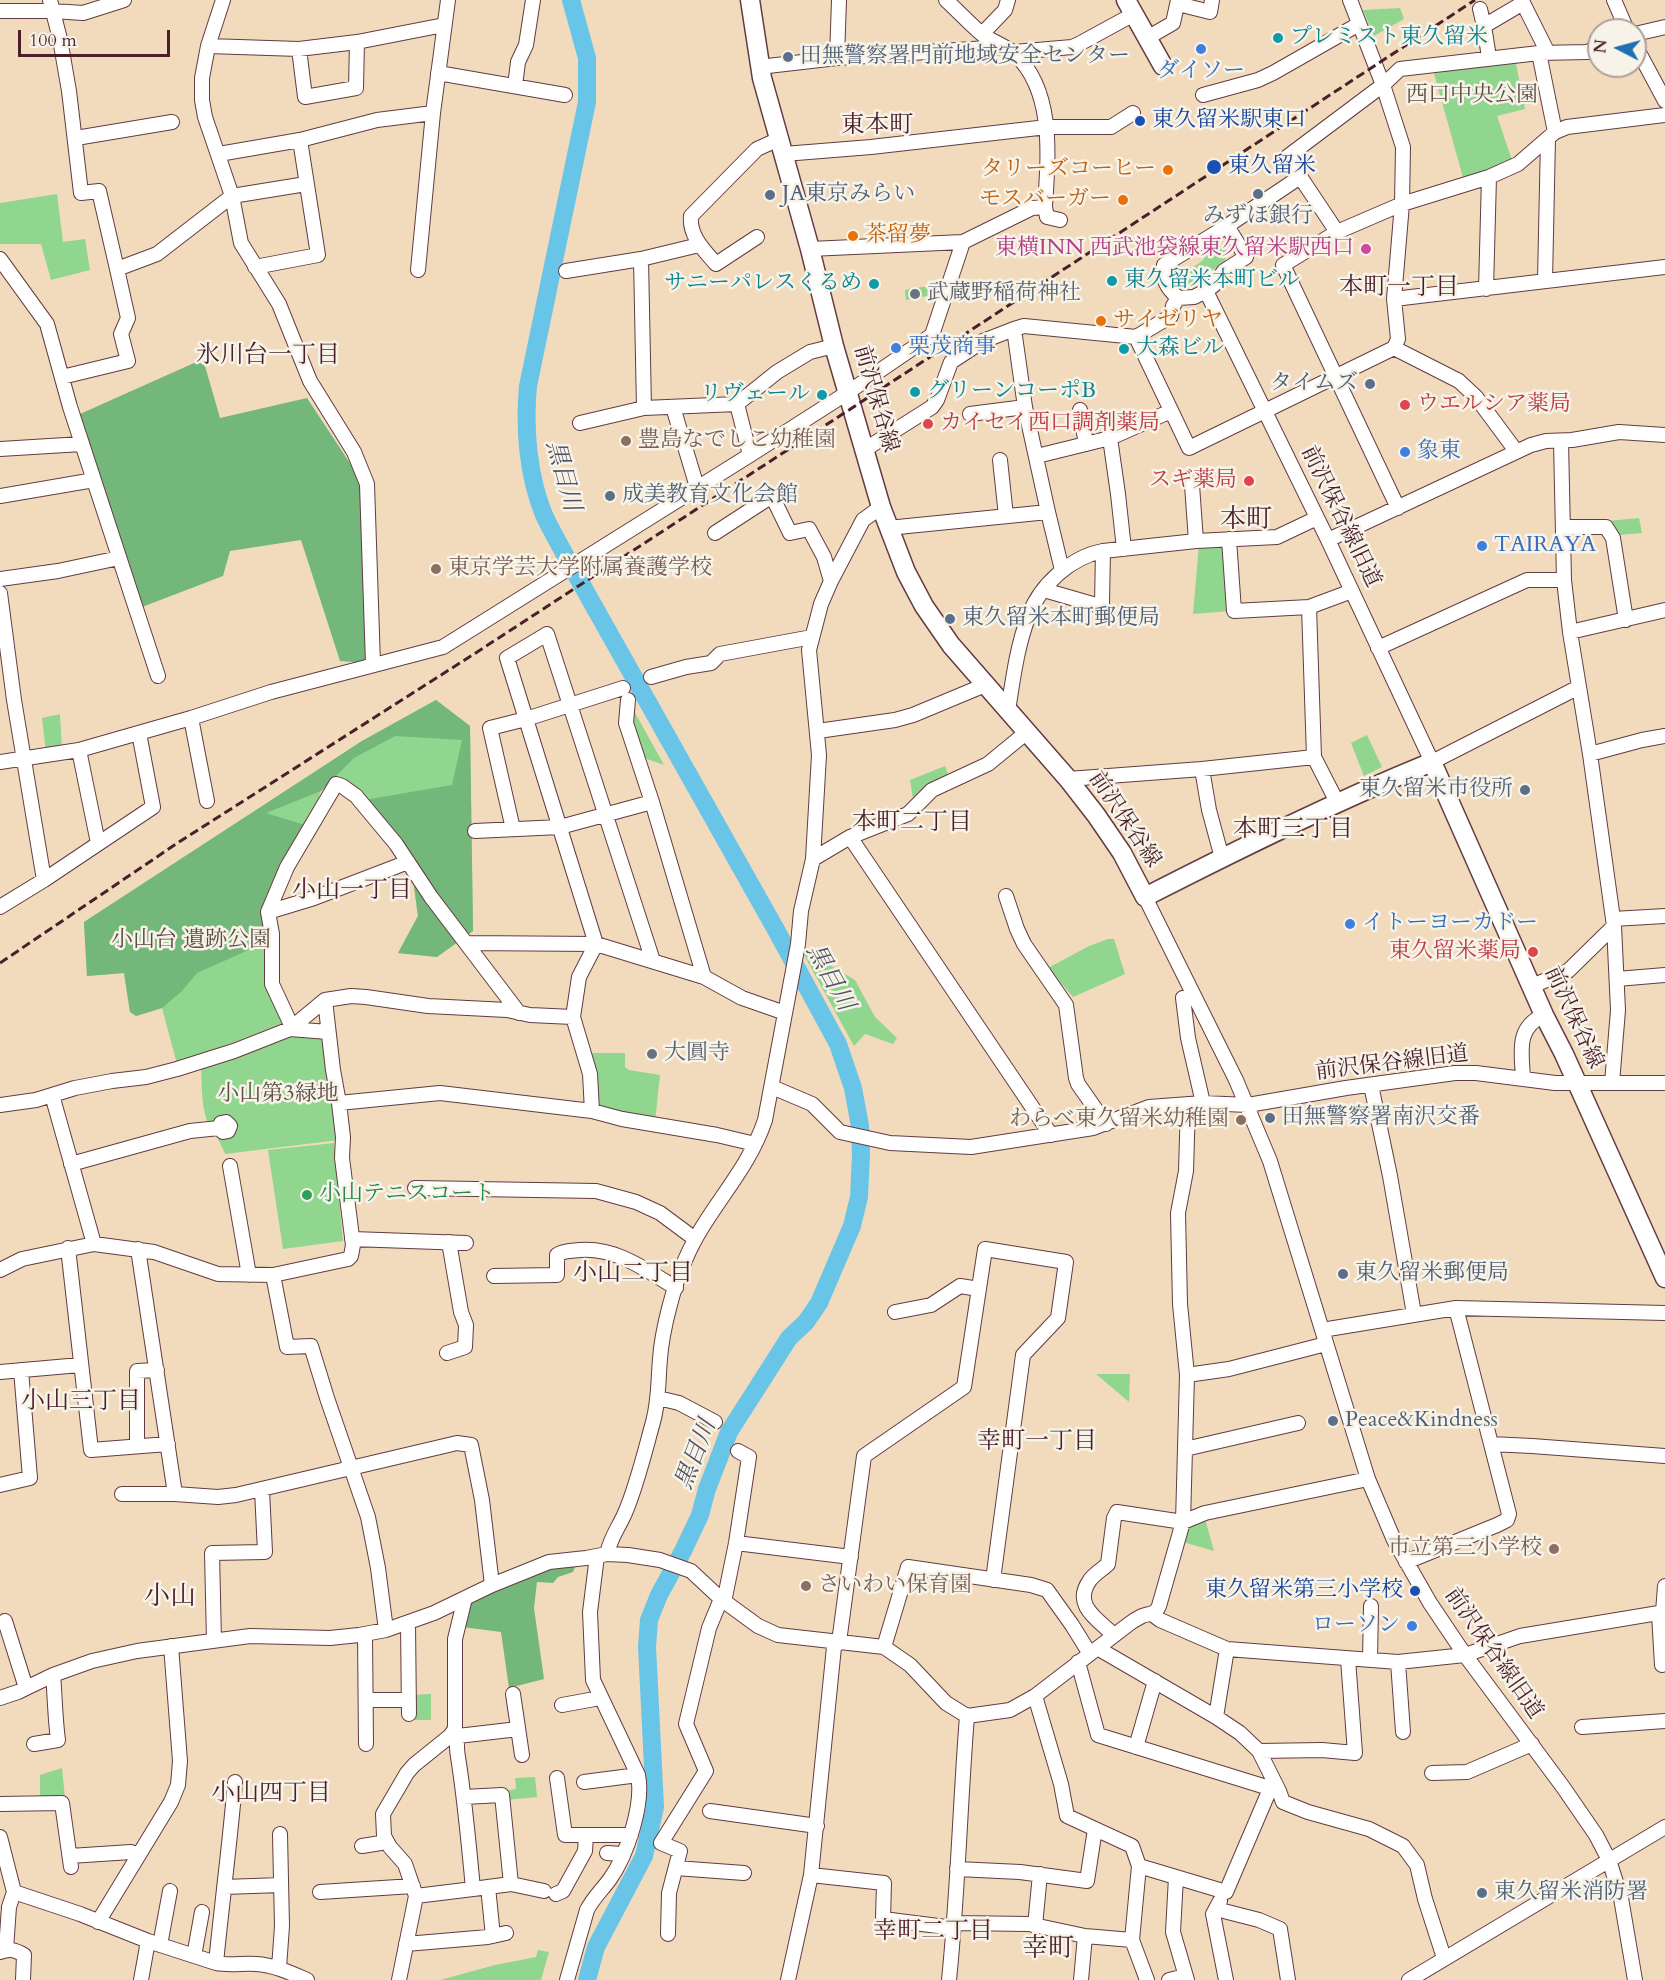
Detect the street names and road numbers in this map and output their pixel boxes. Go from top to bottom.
street label: 前沢保谷線 [847,342,903,456]
street label: 前沢保谷線旧道 [1294,442,1386,592]
street label: 前沢保谷線 [1082,767,1166,873]
street label: 前沢保谷線 [1538,963,1608,1073]
street label: 前沢保谷線旧道 [1314,1042,1470,1086]
street label: 前沢保谷線旧道 [1438,1583,1548,1725]

